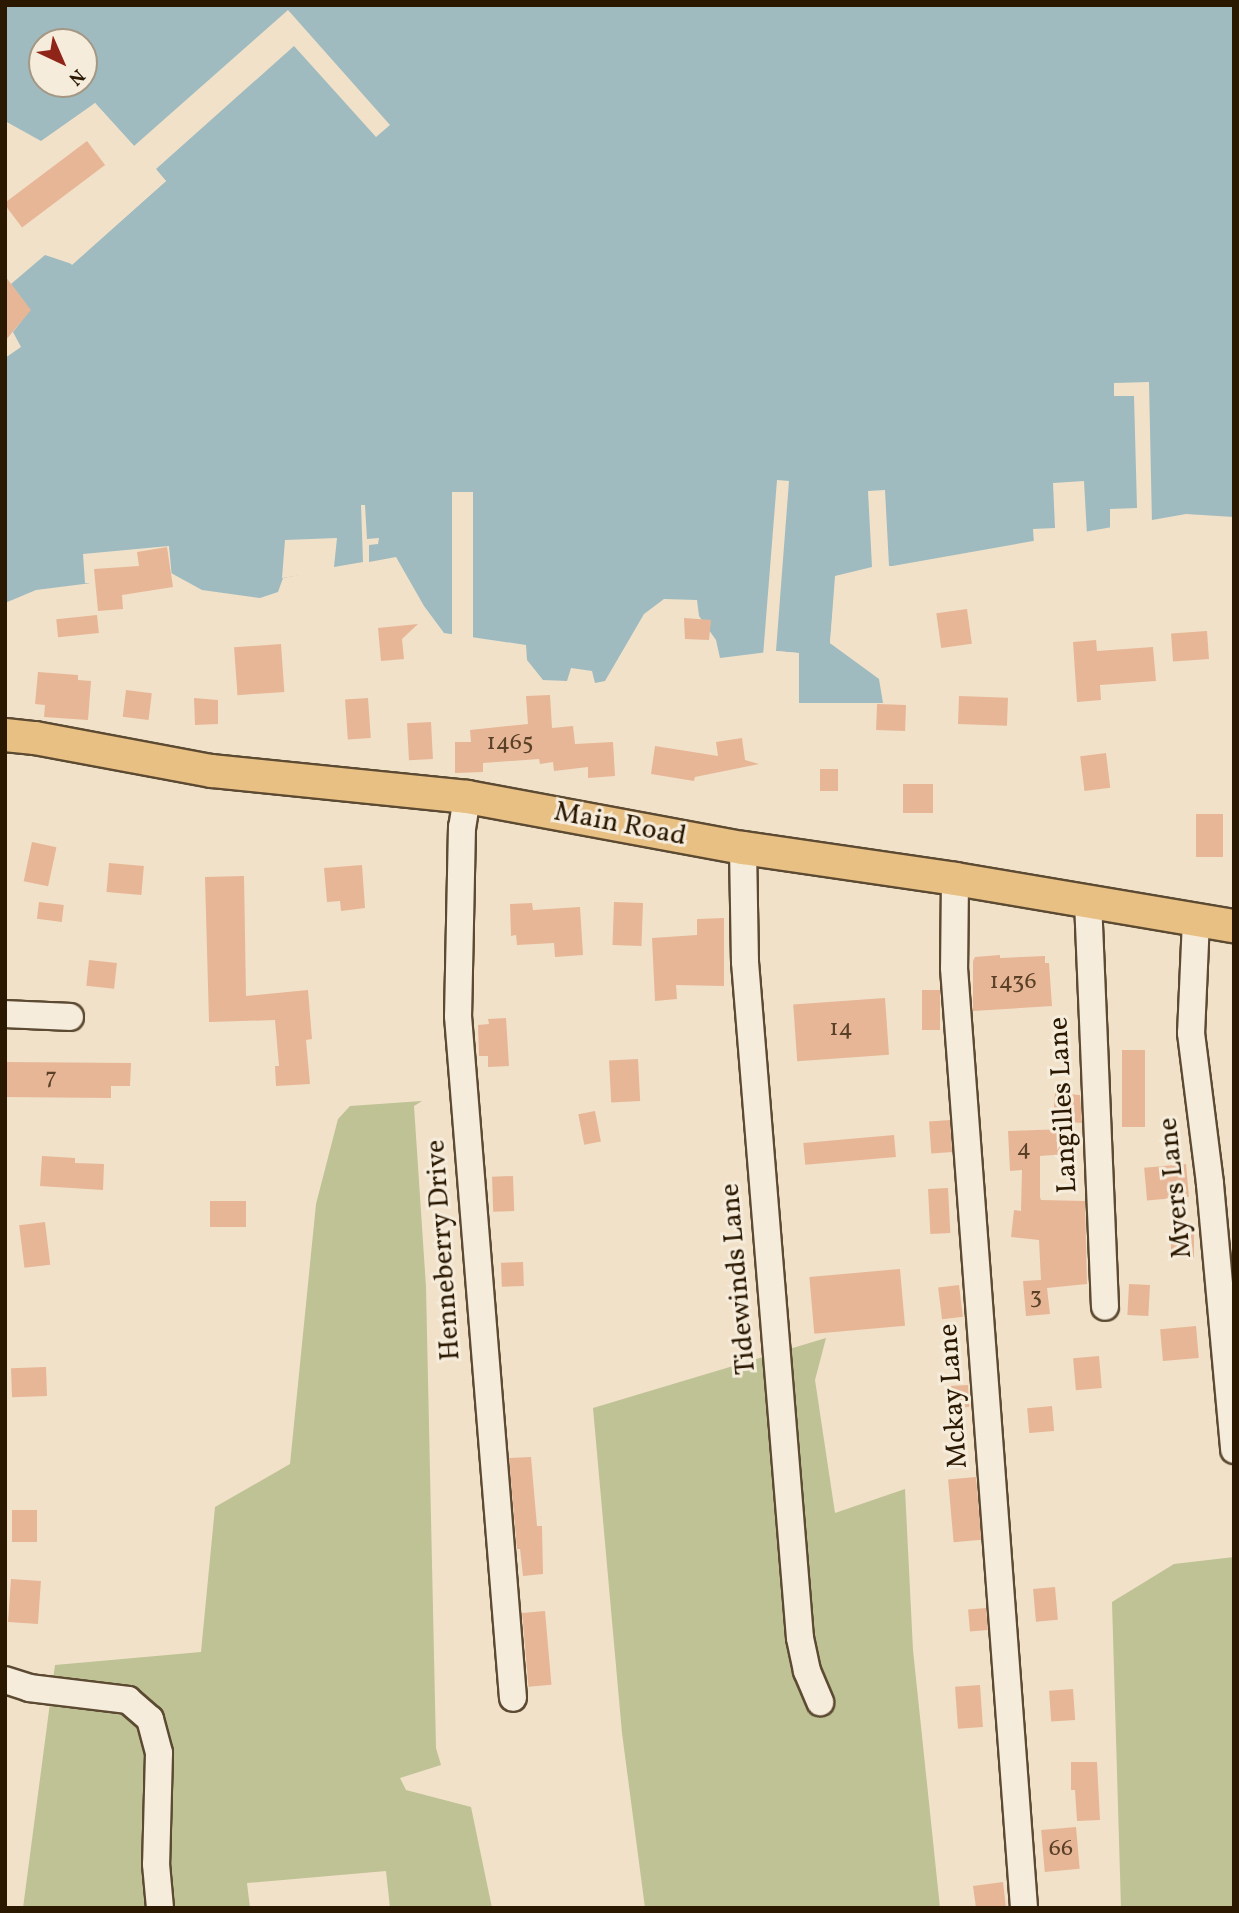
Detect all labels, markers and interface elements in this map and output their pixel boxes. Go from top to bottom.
north arrow [28,28,98,98]
text: N [62,63,90,91]
house number: 1465 [486,730,534,758]
street label: Main Road [551,796,689,854]
house number: 1436 [989,969,1037,997]
house number: 14 [829,1016,853,1044]
street label: Langilles Lane [1043,1016,1085,1194]
house number: 7 [45,1065,57,1093]
street label: Myers Lane [1152,1116,1200,1260]
house number: 4 [1017,1136,1031,1164]
street label: Henneberry Drive [419,1138,469,1362]
street label: Tidewinds Lane [714,1182,764,1376]
house number: 3 [1030,1284,1042,1312]
street label: Mckay Lane [932,1322,976,1470]
house number: 66 [1049,1836,1073,1864]

